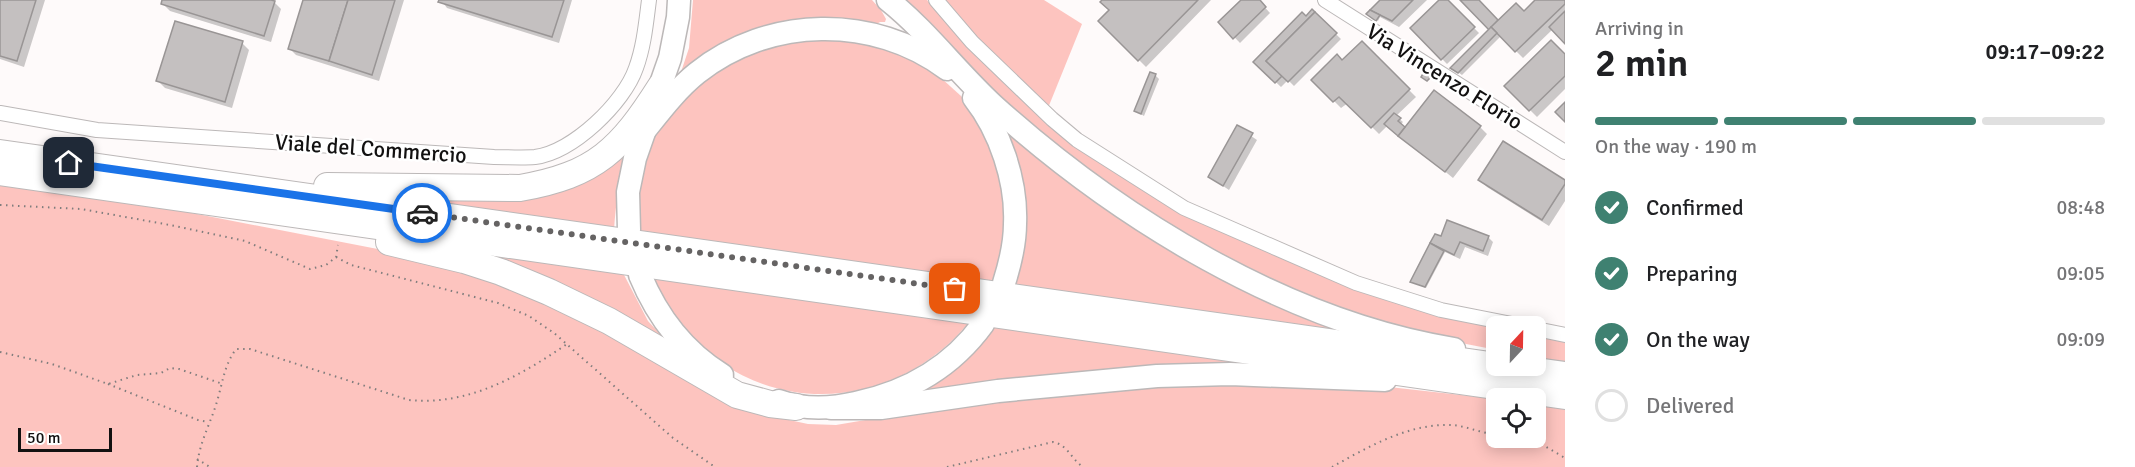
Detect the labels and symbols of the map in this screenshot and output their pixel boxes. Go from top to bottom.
street label: Via Vincenzo Florio [1362,17,1528,135]
street label: Viale del Commercio [274,128,468,169]
pin [43,137,94,188]
courier [392,183,452,243]
pin [929,263,980,314]
north arrow [1486,316,1546,376]
scale bar [18,425,112,452]

